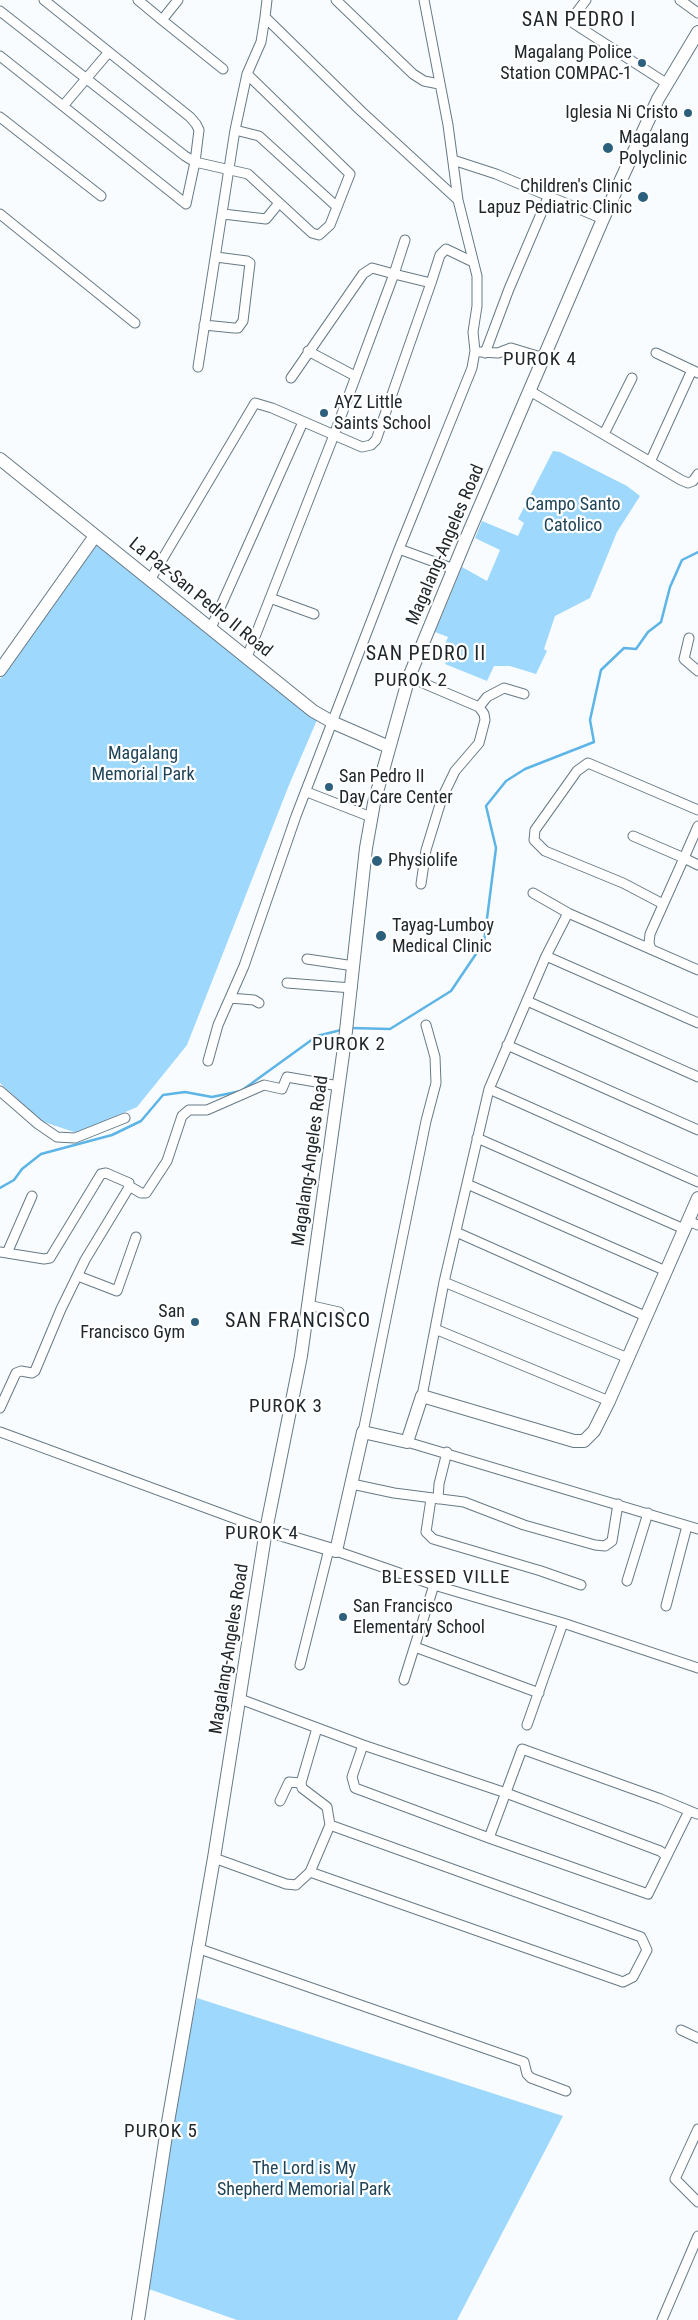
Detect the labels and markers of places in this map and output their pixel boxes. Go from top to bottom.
place label: Magalang Police Station COMPAC-1 [500,42,632,84]
marker: Magalang Police Station COMPAC-1 [636,57,648,69]
place label: Iglesia Ni Cristo [565,102,678,124]
marker: Iglesia Ni Cristo [682,107,694,119]
place label: Magalang Polyclinic [619,127,689,170]
marker: Magalang Polyclinic [601,141,615,155]
place label: Children's Clinic Lapuz Pediatric Clinic [478,176,632,218]
marker: Children's Clinic Lapuz Pediatric Clinic [636,190,650,204]
place label: AYZ Little Saints School [334,392,431,434]
marker: AYZ Little Saints School [318,407,330,419]
place label: San Pedro II Day Care Center [339,766,453,809]
marker: San Pedro II Day Care Center [323,781,335,793]
place label: Physiolife [388,850,458,872]
marker: Physiolife [370,854,384,868]
place label: Tayag-Lumboy Medical Clinic [392,915,494,958]
marker: Tayag-Lumboy Medical Clinic [374,929,388,943]
place label: San Francisco Gym [80,1301,185,1344]
marker: San Francisco Gym [189,1316,201,1328]
place label: San Francisco Elementary School [353,1596,485,1638]
marker: San Francisco Elementary School [337,1611,349,1623]

